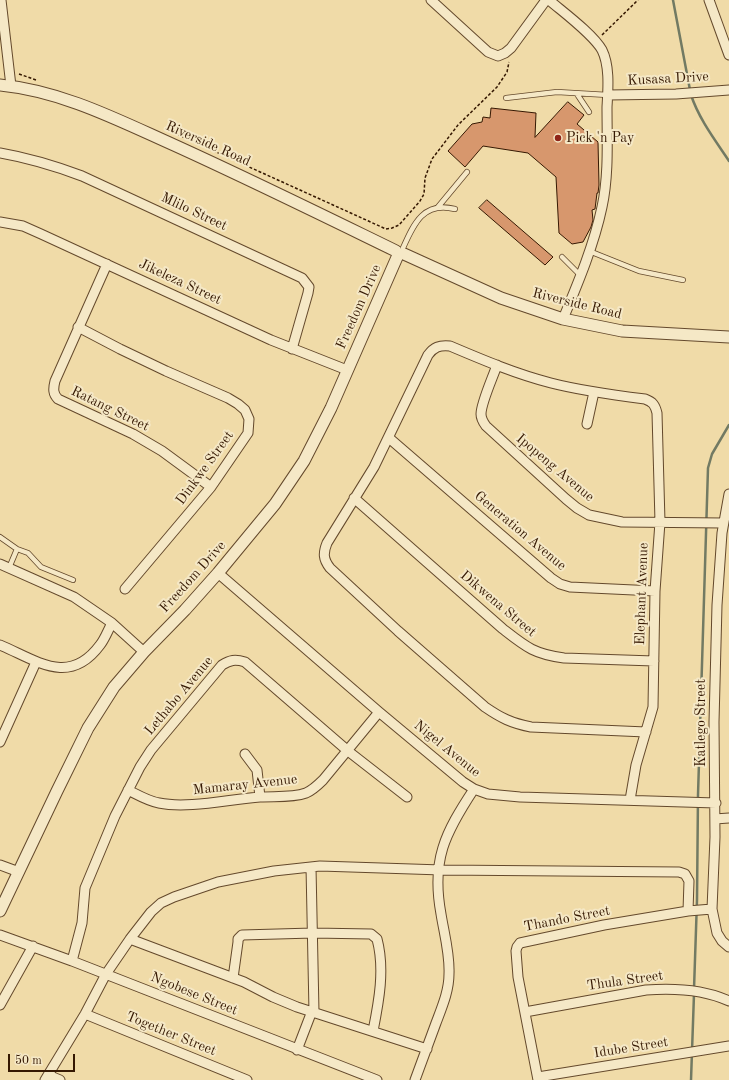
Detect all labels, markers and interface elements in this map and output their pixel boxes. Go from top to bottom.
street label: Kusasa Drive [627,68,709,90]
street label: Riverside Road [163,118,253,170]
place label: Pick 'n Pay [566,130,634,146]
marker: Pick 'n Pay [553,133,563,143]
street label: Mlilo Street [158,189,230,235]
street label: Jikeleza Street [136,256,224,308]
street label: Freedom Drive [333,262,385,352]
street label: Riverside Road [531,285,623,323]
street label: Ratang Street [68,383,152,435]
street label: Dinkwe Street [173,428,237,508]
street label: Ipopeng Avenue [512,430,598,506]
street label: Generation Avenue [471,488,569,574]
street label: Freedom Drive [156,538,230,616]
street label: Elephant Avenue [632,542,652,646]
street label: Dikwena Street [457,567,539,641]
street label: Lethabo Avenue [141,653,217,739]
street label: Katlego Street [693,679,709,767]
street label: Nigel Avenue [410,717,484,781]
street label: Mamaray Avenue [192,771,298,799]
street label: Thando Street [523,902,611,936]
street label: Thula Street [586,967,664,995]
street label: Ngobese Street [148,969,240,1019]
street label: Together Street [123,1008,219,1060]
street label: Idube Street [593,1034,669,1062]
scale bar [10,1046,77,1072]
text: 50 m [15,1055,42,1067]

